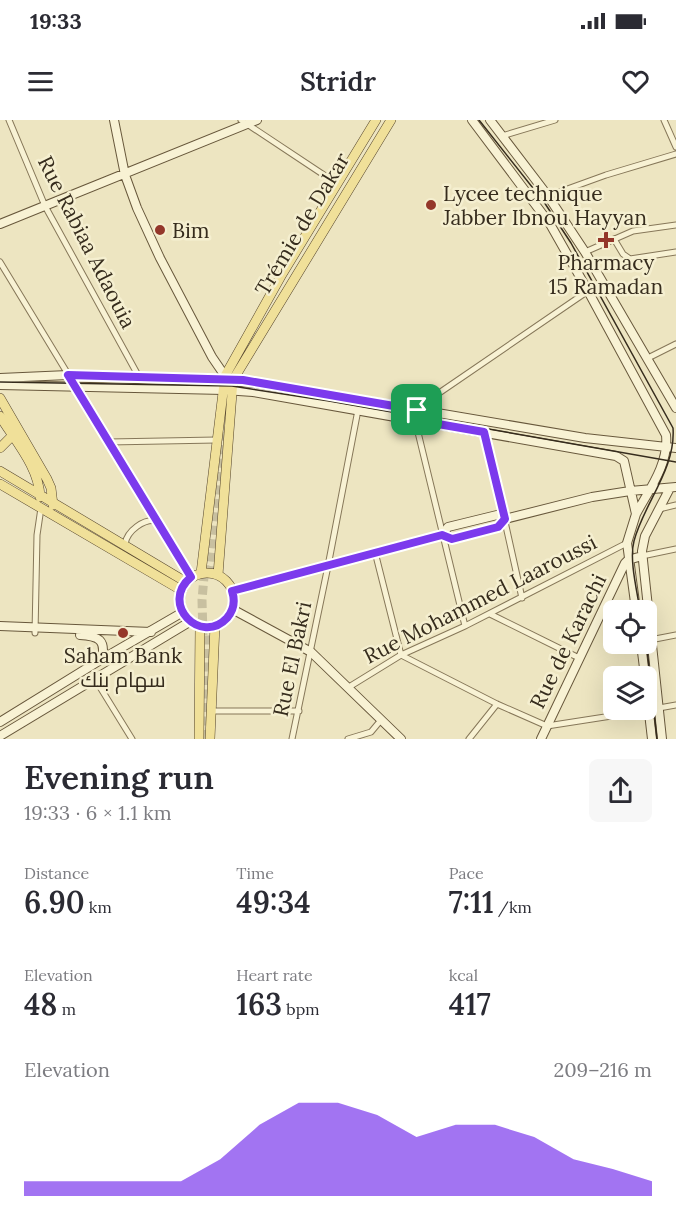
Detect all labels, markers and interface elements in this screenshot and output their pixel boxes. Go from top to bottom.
text: 19:33 [30,7,82,35]
text: Stridr [300,64,376,98]
icon: menu [24,65,57,98]
icon: heart [619,65,652,98]
street label: Trémie de Dakar [249,148,355,300]
street label: Rue Rabiaa Adaouia [32,151,142,333]
place label: Lycee technique Jabber Ibnou Hayyan [442,180,647,231]
marker: Lycee technique Jabber Ibnou Hayyan [424,198,438,212]
place label: Bim [172,217,210,244]
marker: Bim [153,223,167,237]
marker: Pharmacy 15 Ramadan [599,233,613,247]
place label: Pharmacy 15 Ramadan [549,249,663,300]
pin [391,384,442,435]
icon: arrive [400,393,433,426]
street label: Rue Mohammed Laaroussi [359,528,601,670]
street label: Rue de Karachi [524,569,612,713]
street label: Rue El Bakri [267,599,317,719]
map controls [603,600,657,720]
button: locate [603,600,657,654]
marker: Saham Bank سهام بنك [116,626,130,640]
place label: Saham Bank سهام بنك [64,642,183,694]
button: layers [603,666,657,720]
text: Evening run [24,756,214,798]
button: share [589,759,652,822]
text: 19:33 · 6 × 1.1 km [24,800,172,825]
text: Distance [24,863,89,883]
text: Time [236,863,274,883]
text: Pace [449,863,484,883]
text: 6.90 [24,883,85,921]
text: 49:34 [236,883,311,921]
text: 7:11 [449,883,494,921]
text: km [85,897,112,917]
text: /km [494,897,532,917]
text: Elevation [24,965,93,985]
text: Heart rate [236,965,313,985]
text: kcal [449,965,478,985]
text: 48 [24,985,57,1023]
text: 163 [236,985,282,1023]
text: 417 [449,985,491,1023]
text: m [57,999,76,1019]
text: bpm [282,999,320,1019]
text: Elevation [24,1057,110,1082]
text: 209–216 m [553,1057,652,1082]

